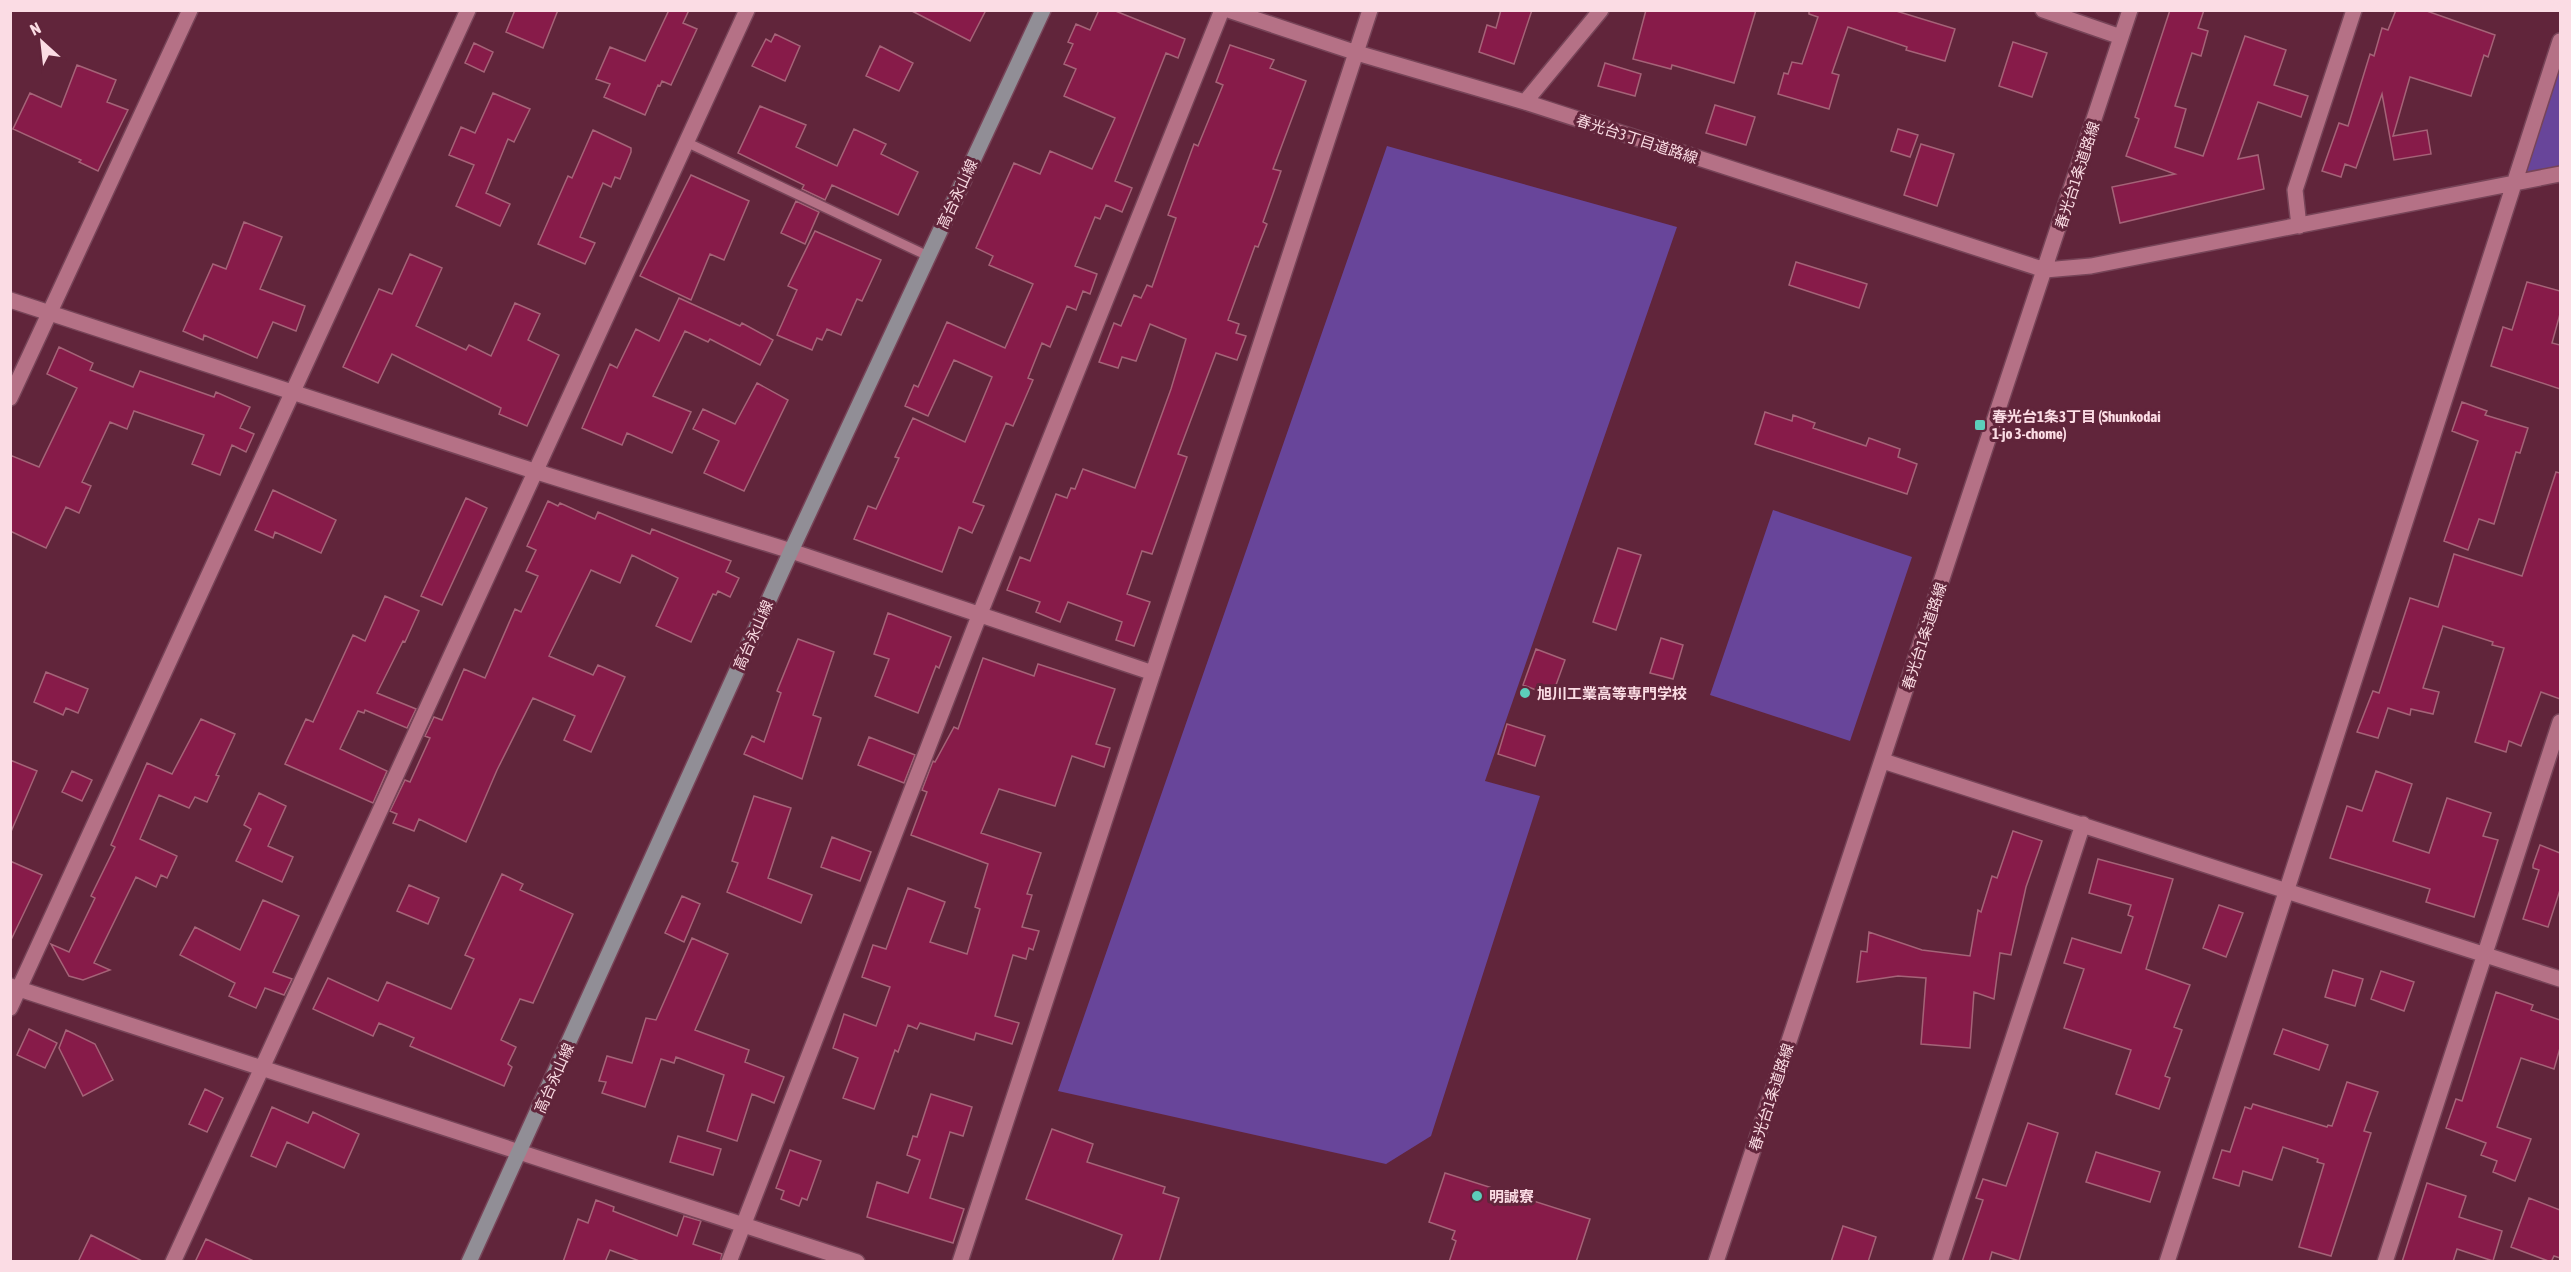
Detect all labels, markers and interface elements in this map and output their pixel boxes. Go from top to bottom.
north arrow [12,12,72,72]
text: N [27,18,43,39]
street label: 春光台3丁目道路線 [1574,111,1700,167]
street label: 春光台1条道路線 [2052,119,2102,231]
street label: 高台永山線 [933,156,981,232]
place label: 春光台1条3丁目 (Shunkodai 1-jo 3-chome) [1992,408,2161,442]
marker: 春光台1条3丁目 (Shunkodai 1-jo 3-chome) [1973,418,1987,432]
street label: 春光台1条道路線 [1899,580,1949,692]
street label: 高台永山線 [730,597,776,673]
place label: 旭川工業高等専門学校 [1537,685,1687,702]
marker: 旭川工業高等専門学校 [1518,686,1532,700]
street label: 高台永山線 [531,1040,577,1116]
street label: 春光台1条道路線 [1746,1041,1796,1153]
place label: 明誠寮 [1489,1188,1534,1205]
marker: 明誠寮 [1470,1189,1484,1203]

